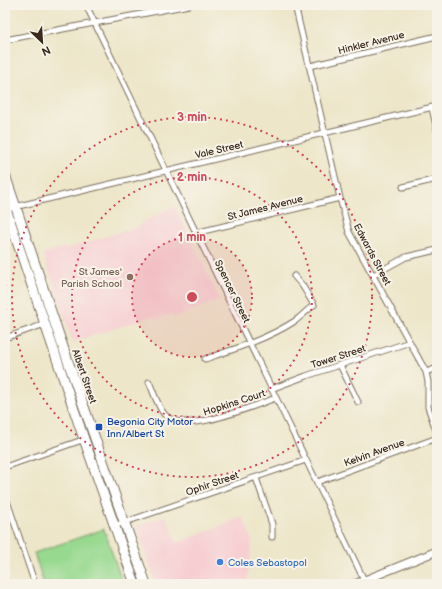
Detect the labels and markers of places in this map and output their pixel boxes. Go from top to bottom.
place label: St James' Parish School [61,266,122,290]
marker: St James' Parish School [125,272,135,282]
centre of rings [185,290,199,304]
place label: Begonia City Motor Inn/Albert St [107,416,193,440]
marker: Begonia City Motor Inn/Albert St [94,422,104,432]
marker: Coles Sebastopol [215,557,225,567]
place label: Coles Sebastopol [228,557,307,569]

